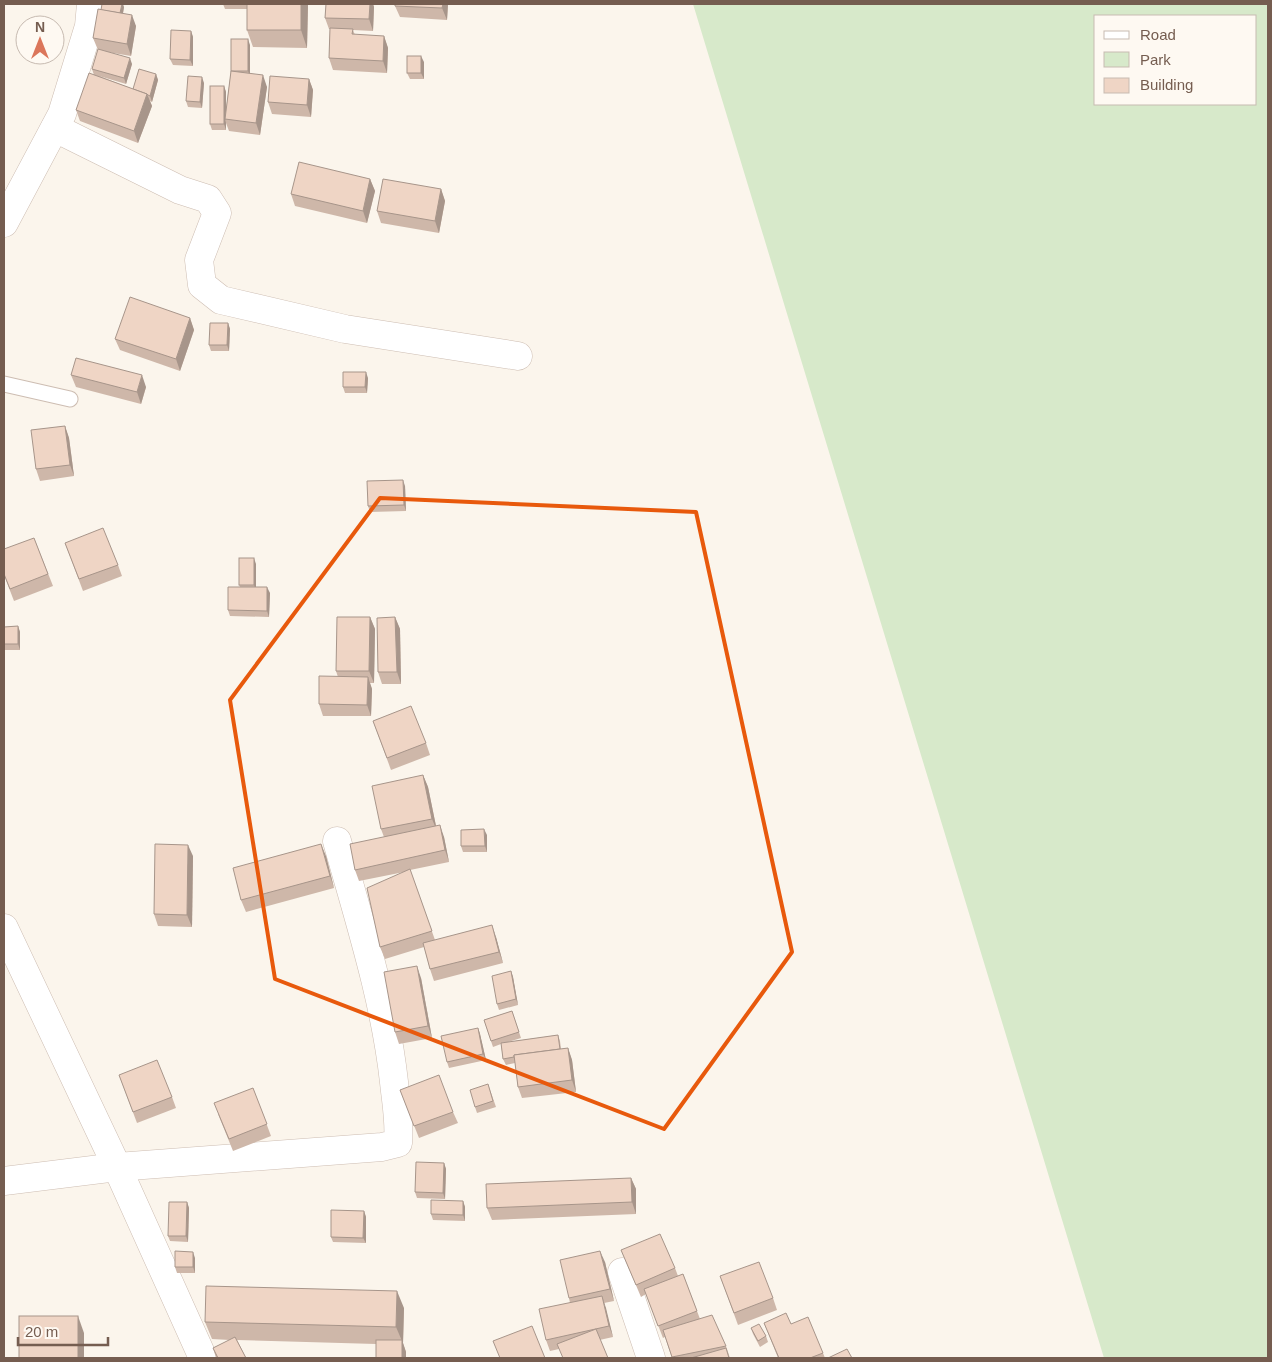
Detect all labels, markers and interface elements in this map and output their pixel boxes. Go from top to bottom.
north arrow [15,15,65,65]
legend [1094,15,1257,105]
text: N [35,19,45,35]
text: Road [1140,26,1176,43]
text: Park [1140,51,1171,68]
text: Building [1140,76,1193,93]
scale bar [18,1314,108,1346]
text: 20 m [25,1323,58,1340]

